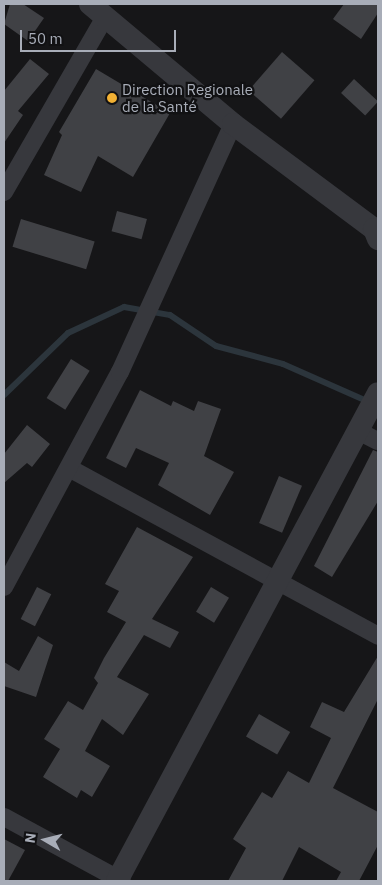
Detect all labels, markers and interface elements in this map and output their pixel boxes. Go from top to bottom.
scale bar [22,20,179,52]
text: 50 m [28,29,63,48]
place label: Direction Regionale de la Santé [122,80,253,115]
marker: Direction Regionale de la Santé [106,92,118,104]
north arrow [20,815,70,865]
text: N [21,832,40,844]

